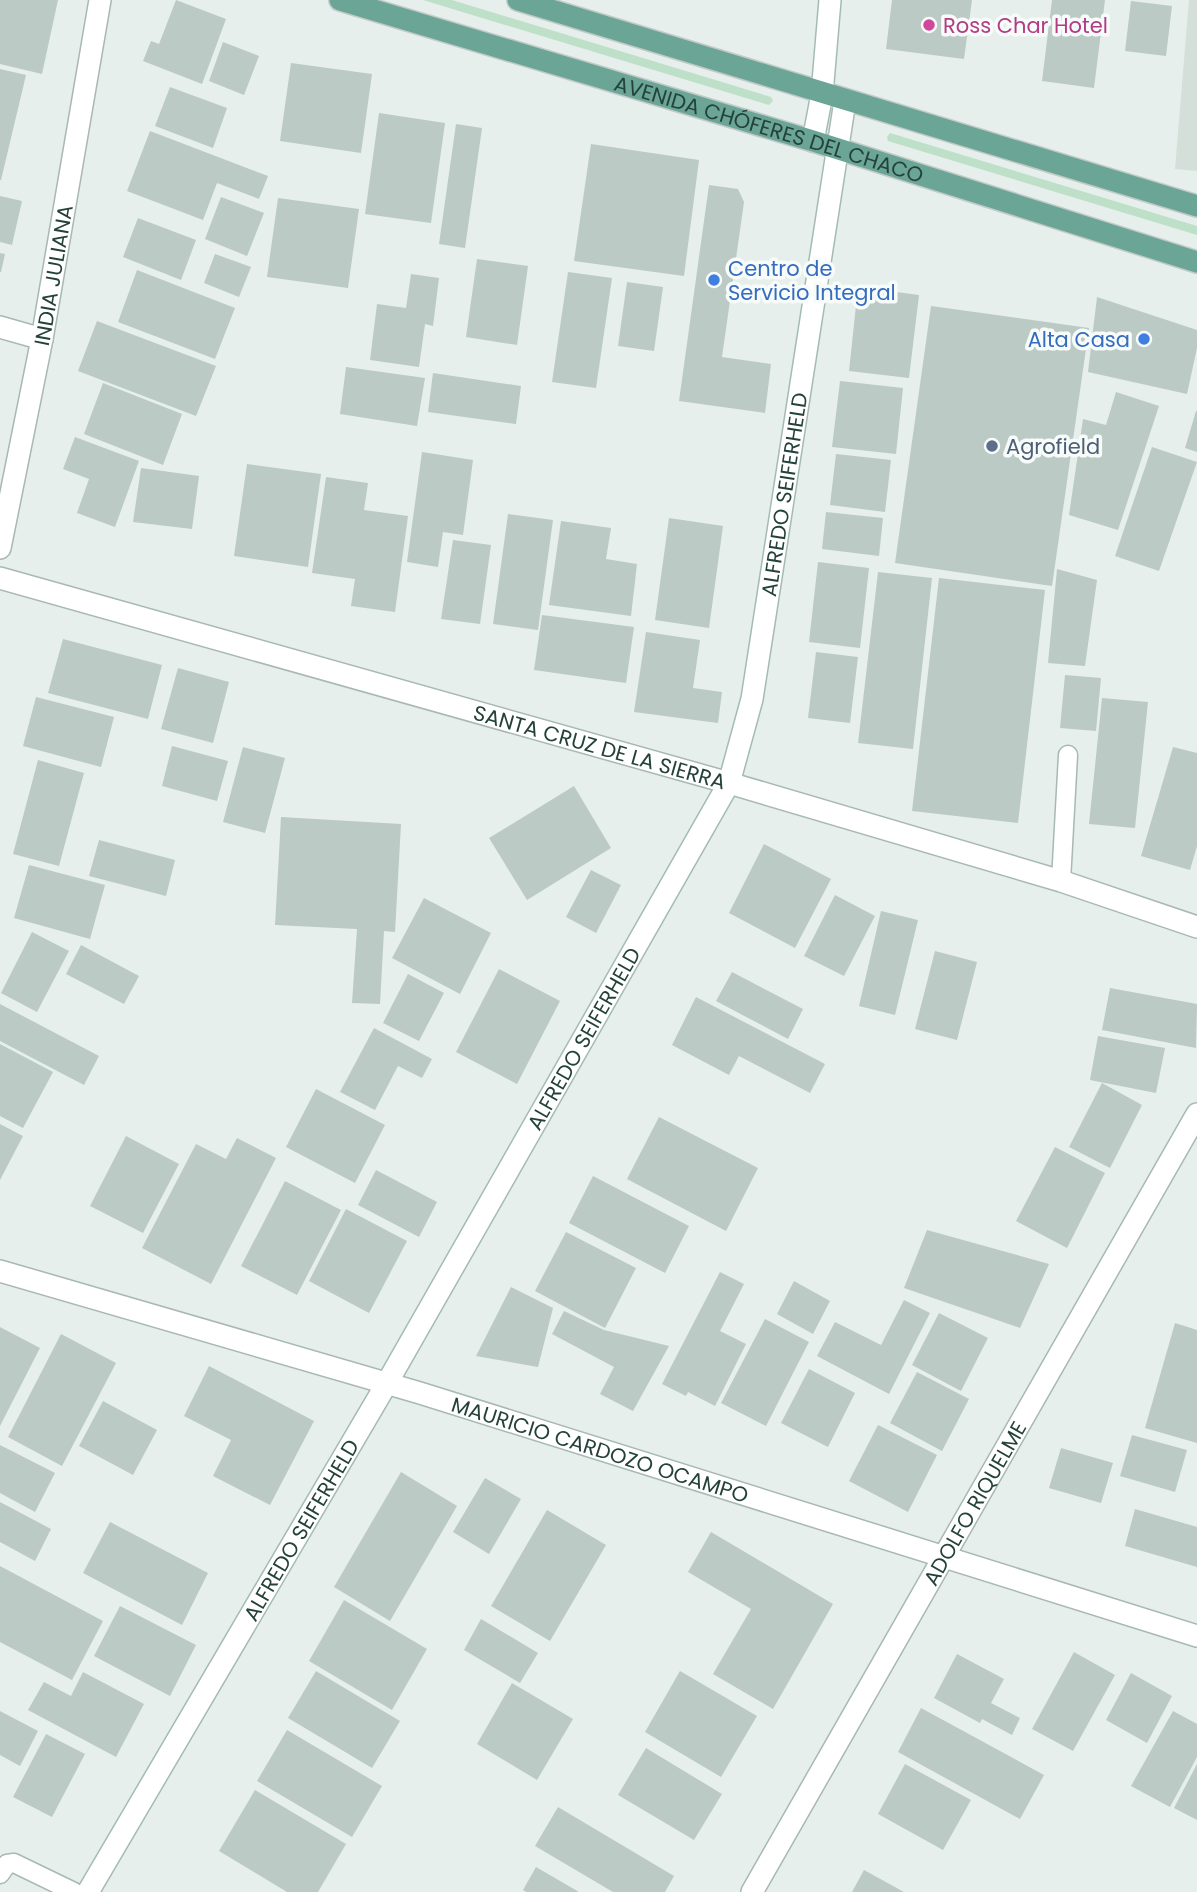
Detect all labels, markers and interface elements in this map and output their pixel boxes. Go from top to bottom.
place label: Ross Char Hotel [943,11,1108,40]
marker: Ross Char Hotel [921,17,937,33]
street label: AVENIDA CHÓFERES DEL CHACO [611,68,927,189]
street label: INDIA JULIANA [27,202,79,348]
place label: Centro de Servicio Integral [728,254,896,307]
marker: Centro de Servicio Integral [706,272,722,288]
place label: Alta Casa [1028,325,1130,354]
marker: Alta Casa [1136,331,1152,347]
street label: ALFREDO SEIFERHELD [754,390,814,599]
place label: Agrofield [1006,432,1100,461]
marker: Agrofield [984,438,1000,454]
street label: SANTA CRUZ DE LA SIERRA [470,697,729,796]
street label: ALFREDO SEIFERHELD [520,942,647,1135]
street label: MAURICIO CARDOZO OCAMPO [448,1389,752,1509]
street label: ADOLFO RIQUELME [916,1416,1033,1591]
street label: ALFREDO SEIFERHELD [236,1434,365,1626]

